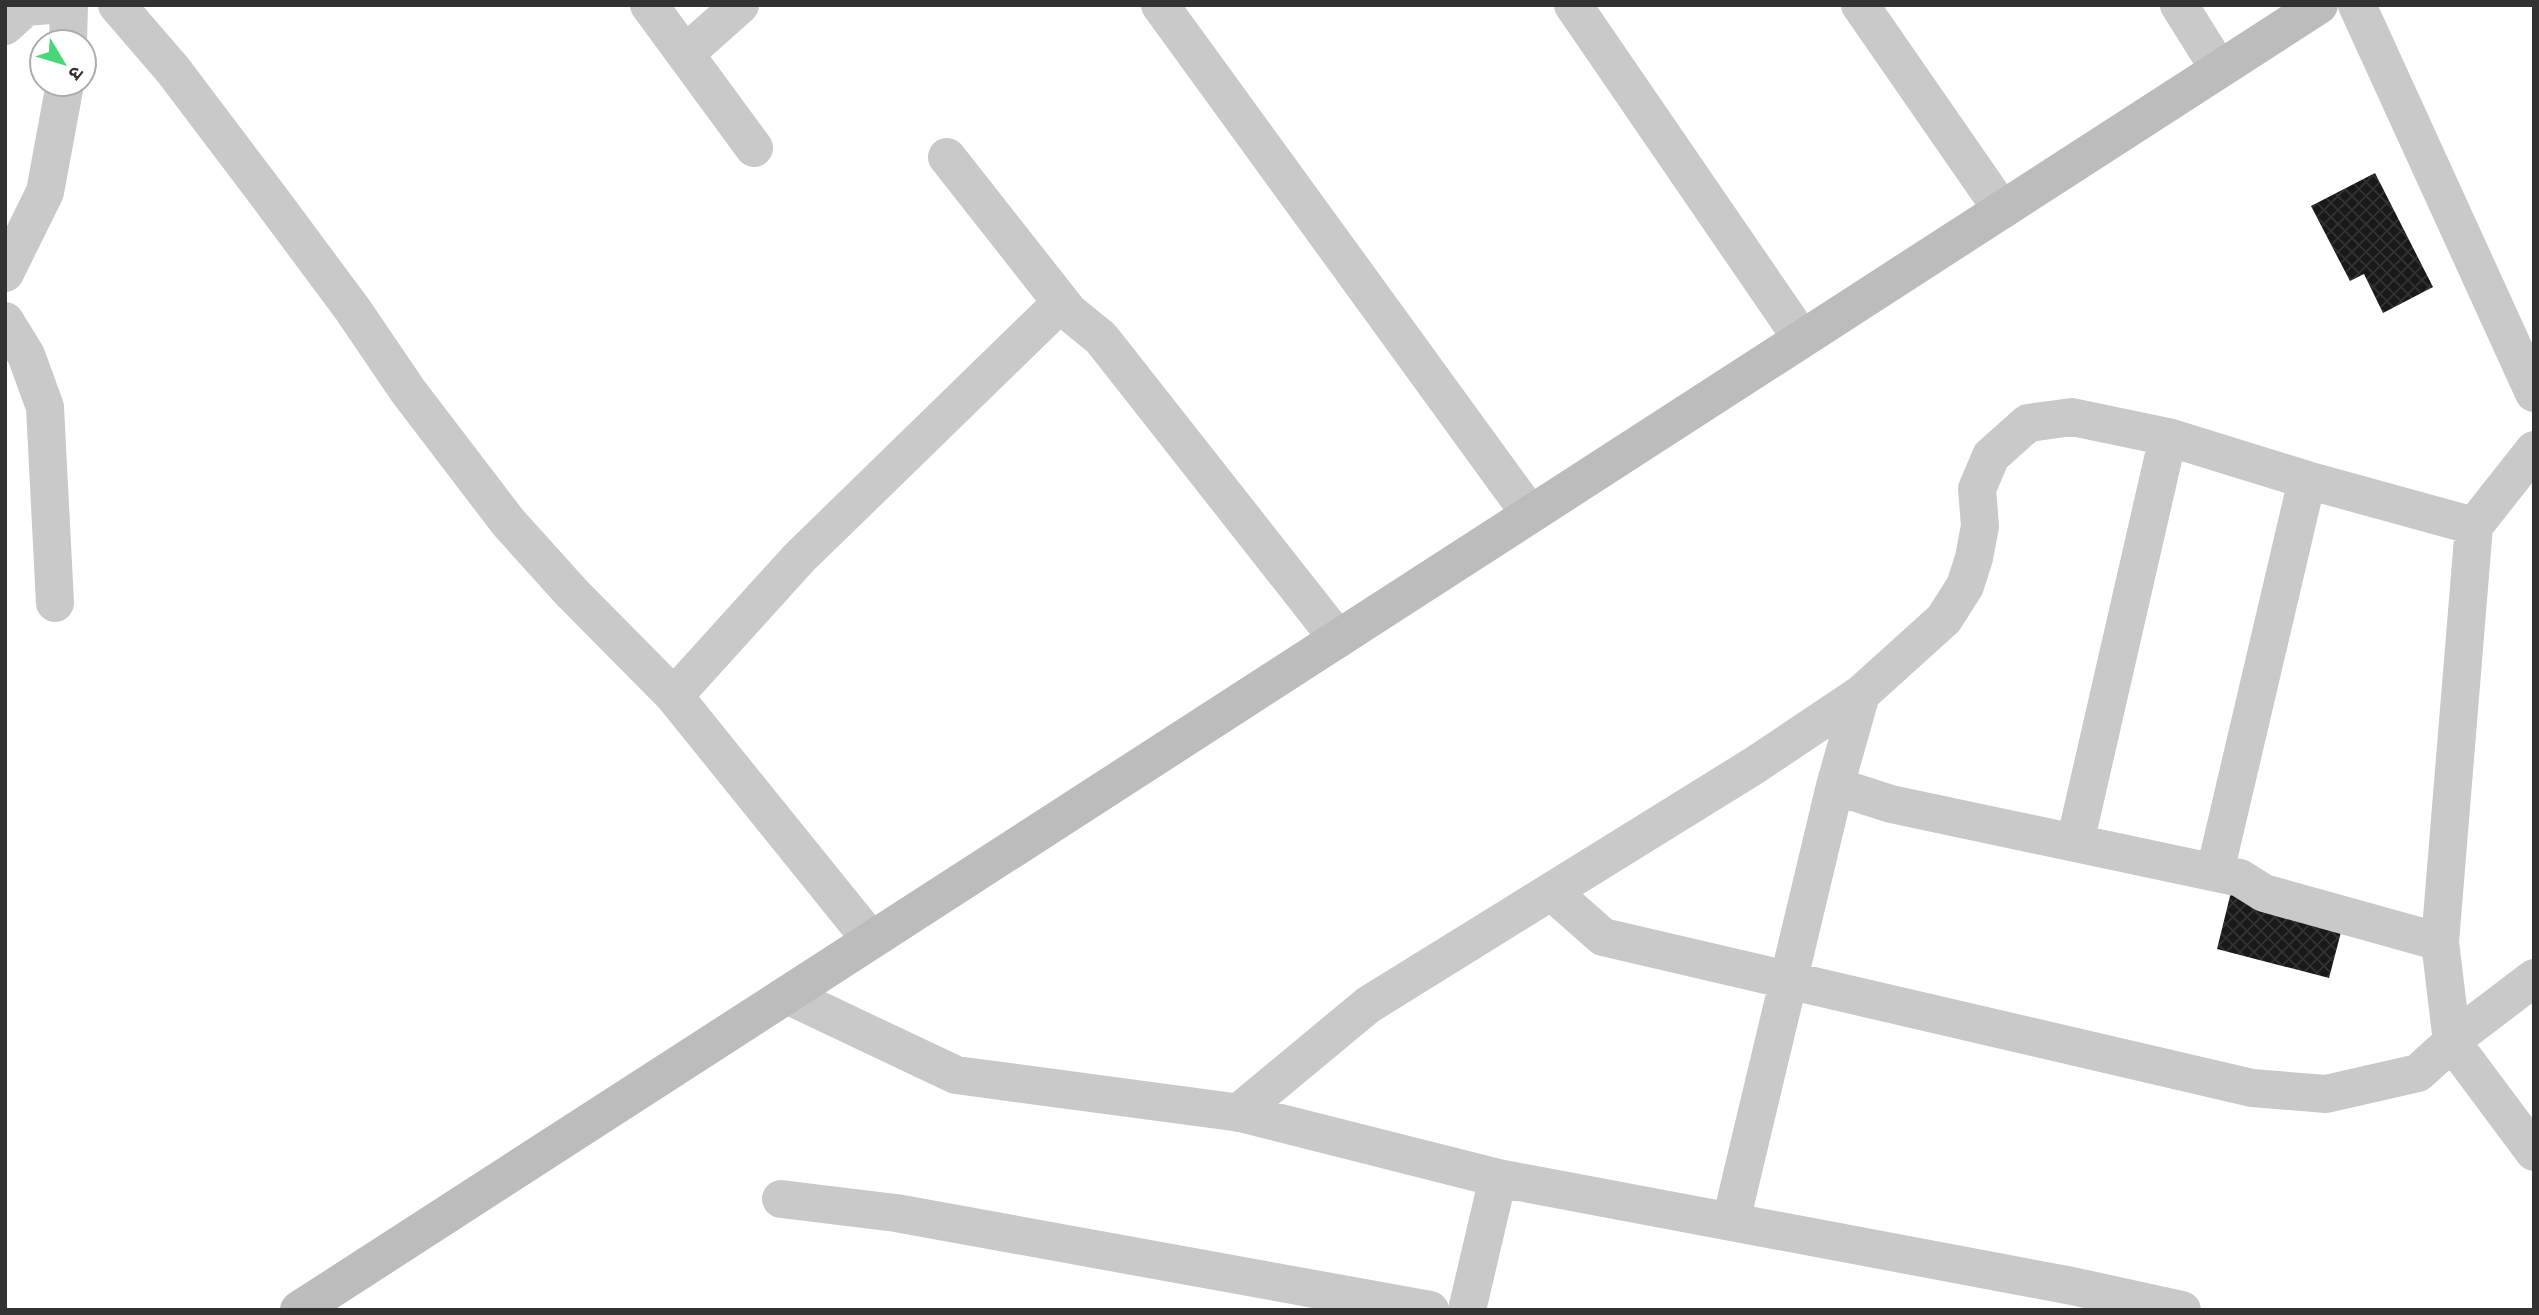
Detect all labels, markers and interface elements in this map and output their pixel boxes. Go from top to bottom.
north arrow [28,28,98,98]
text: उ [63,62,89,86]

